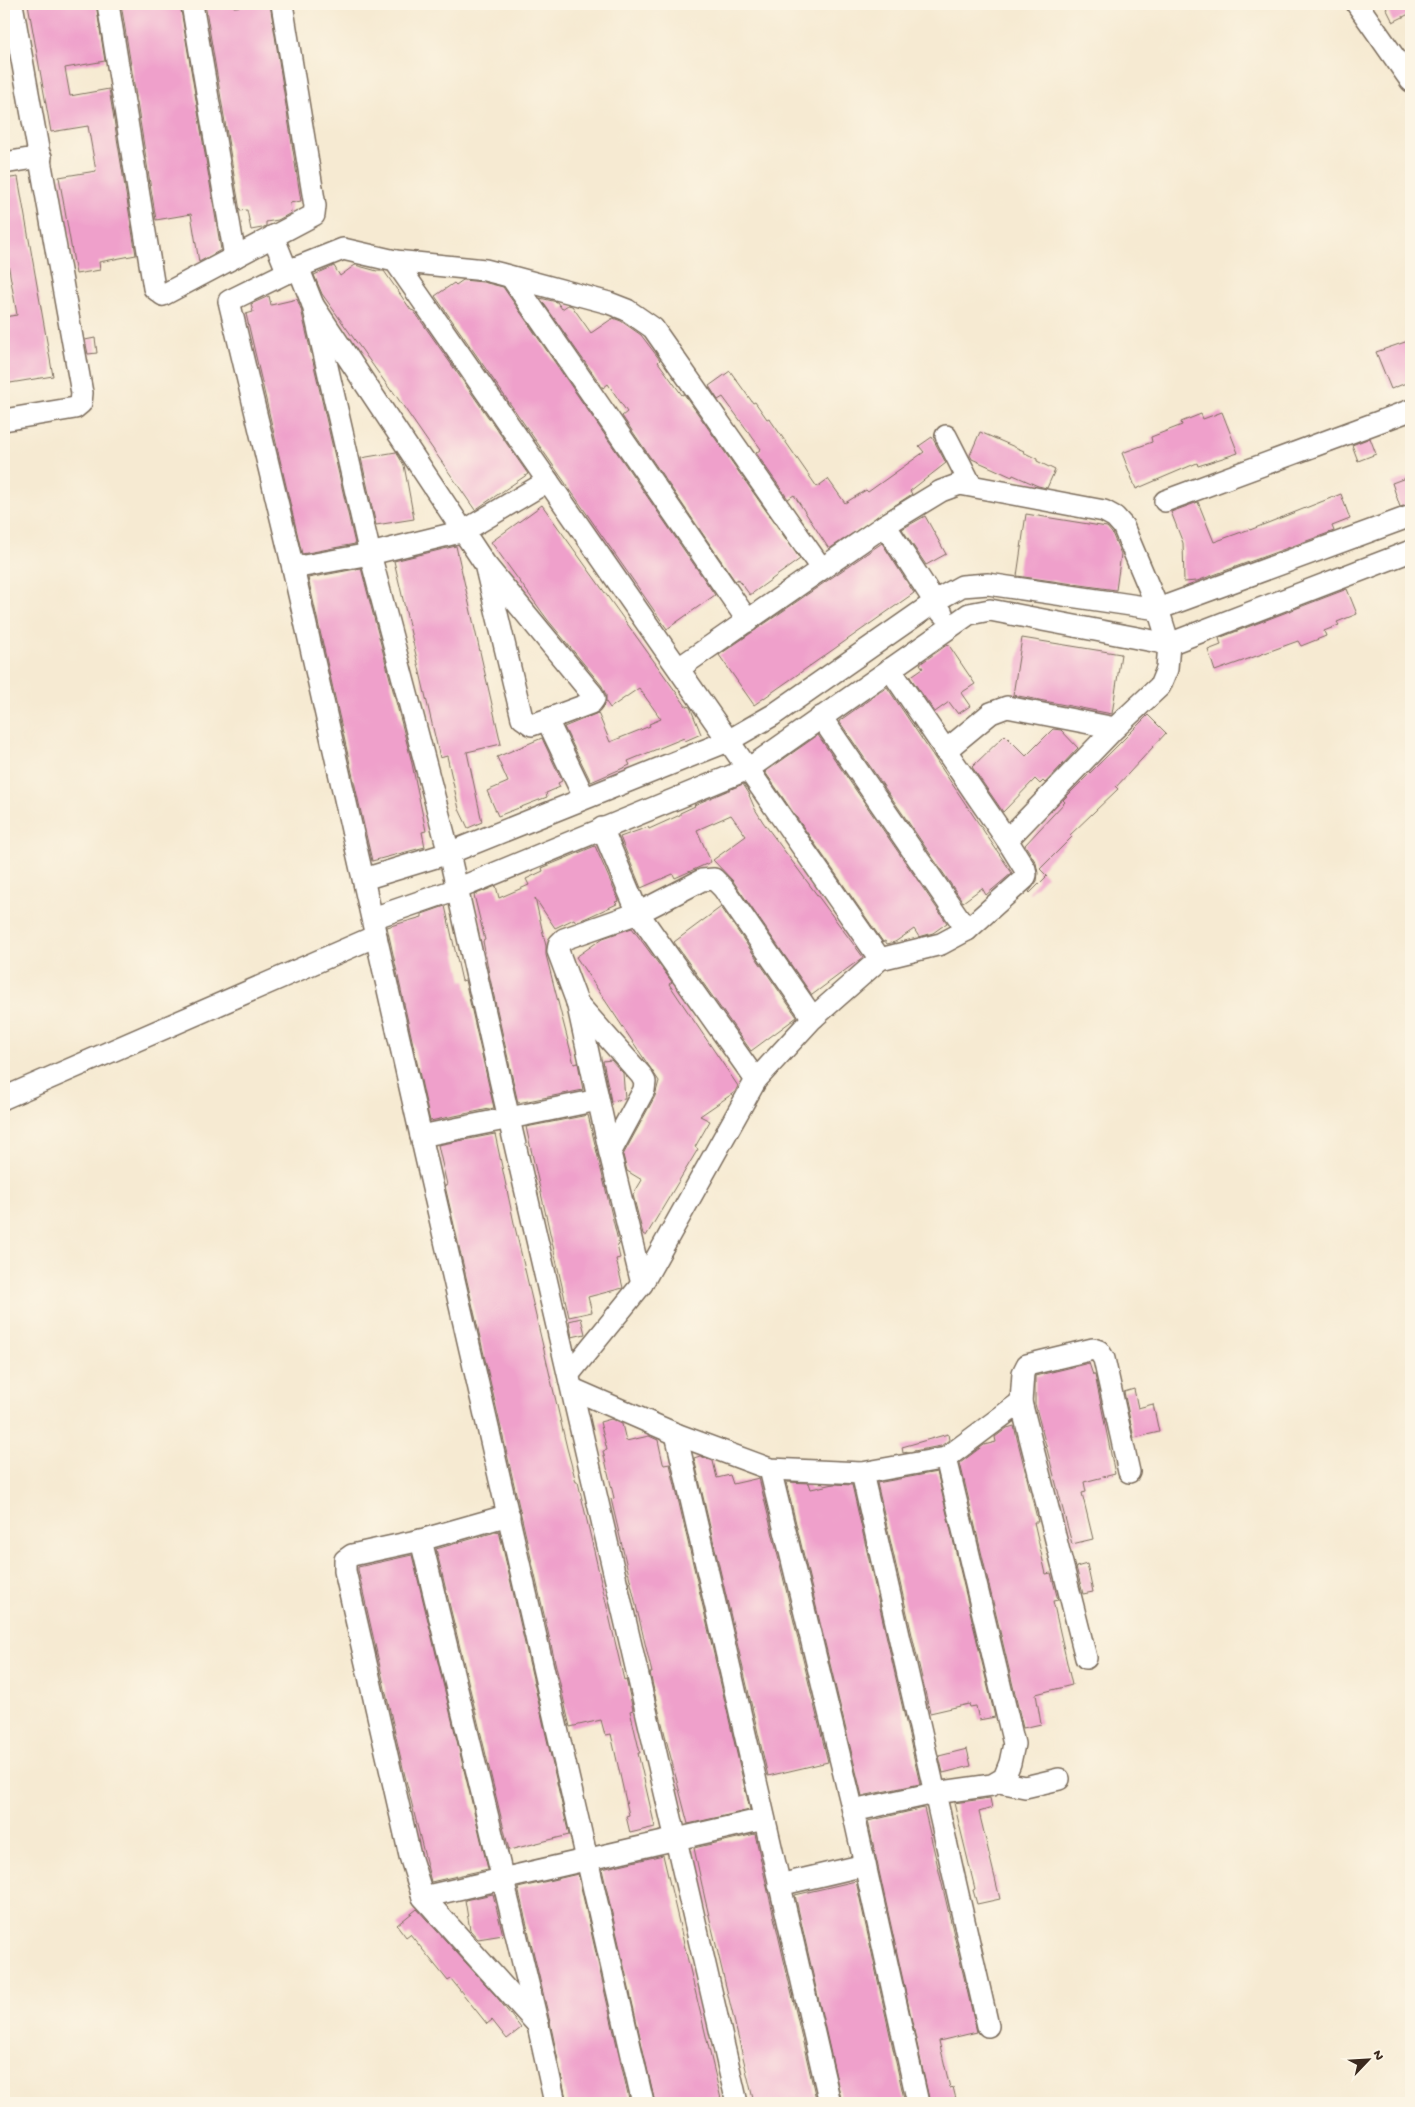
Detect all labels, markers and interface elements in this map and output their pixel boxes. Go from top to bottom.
north arrow [1342,2034,1392,2084]
text: N [1368,2048,1387,2063]

